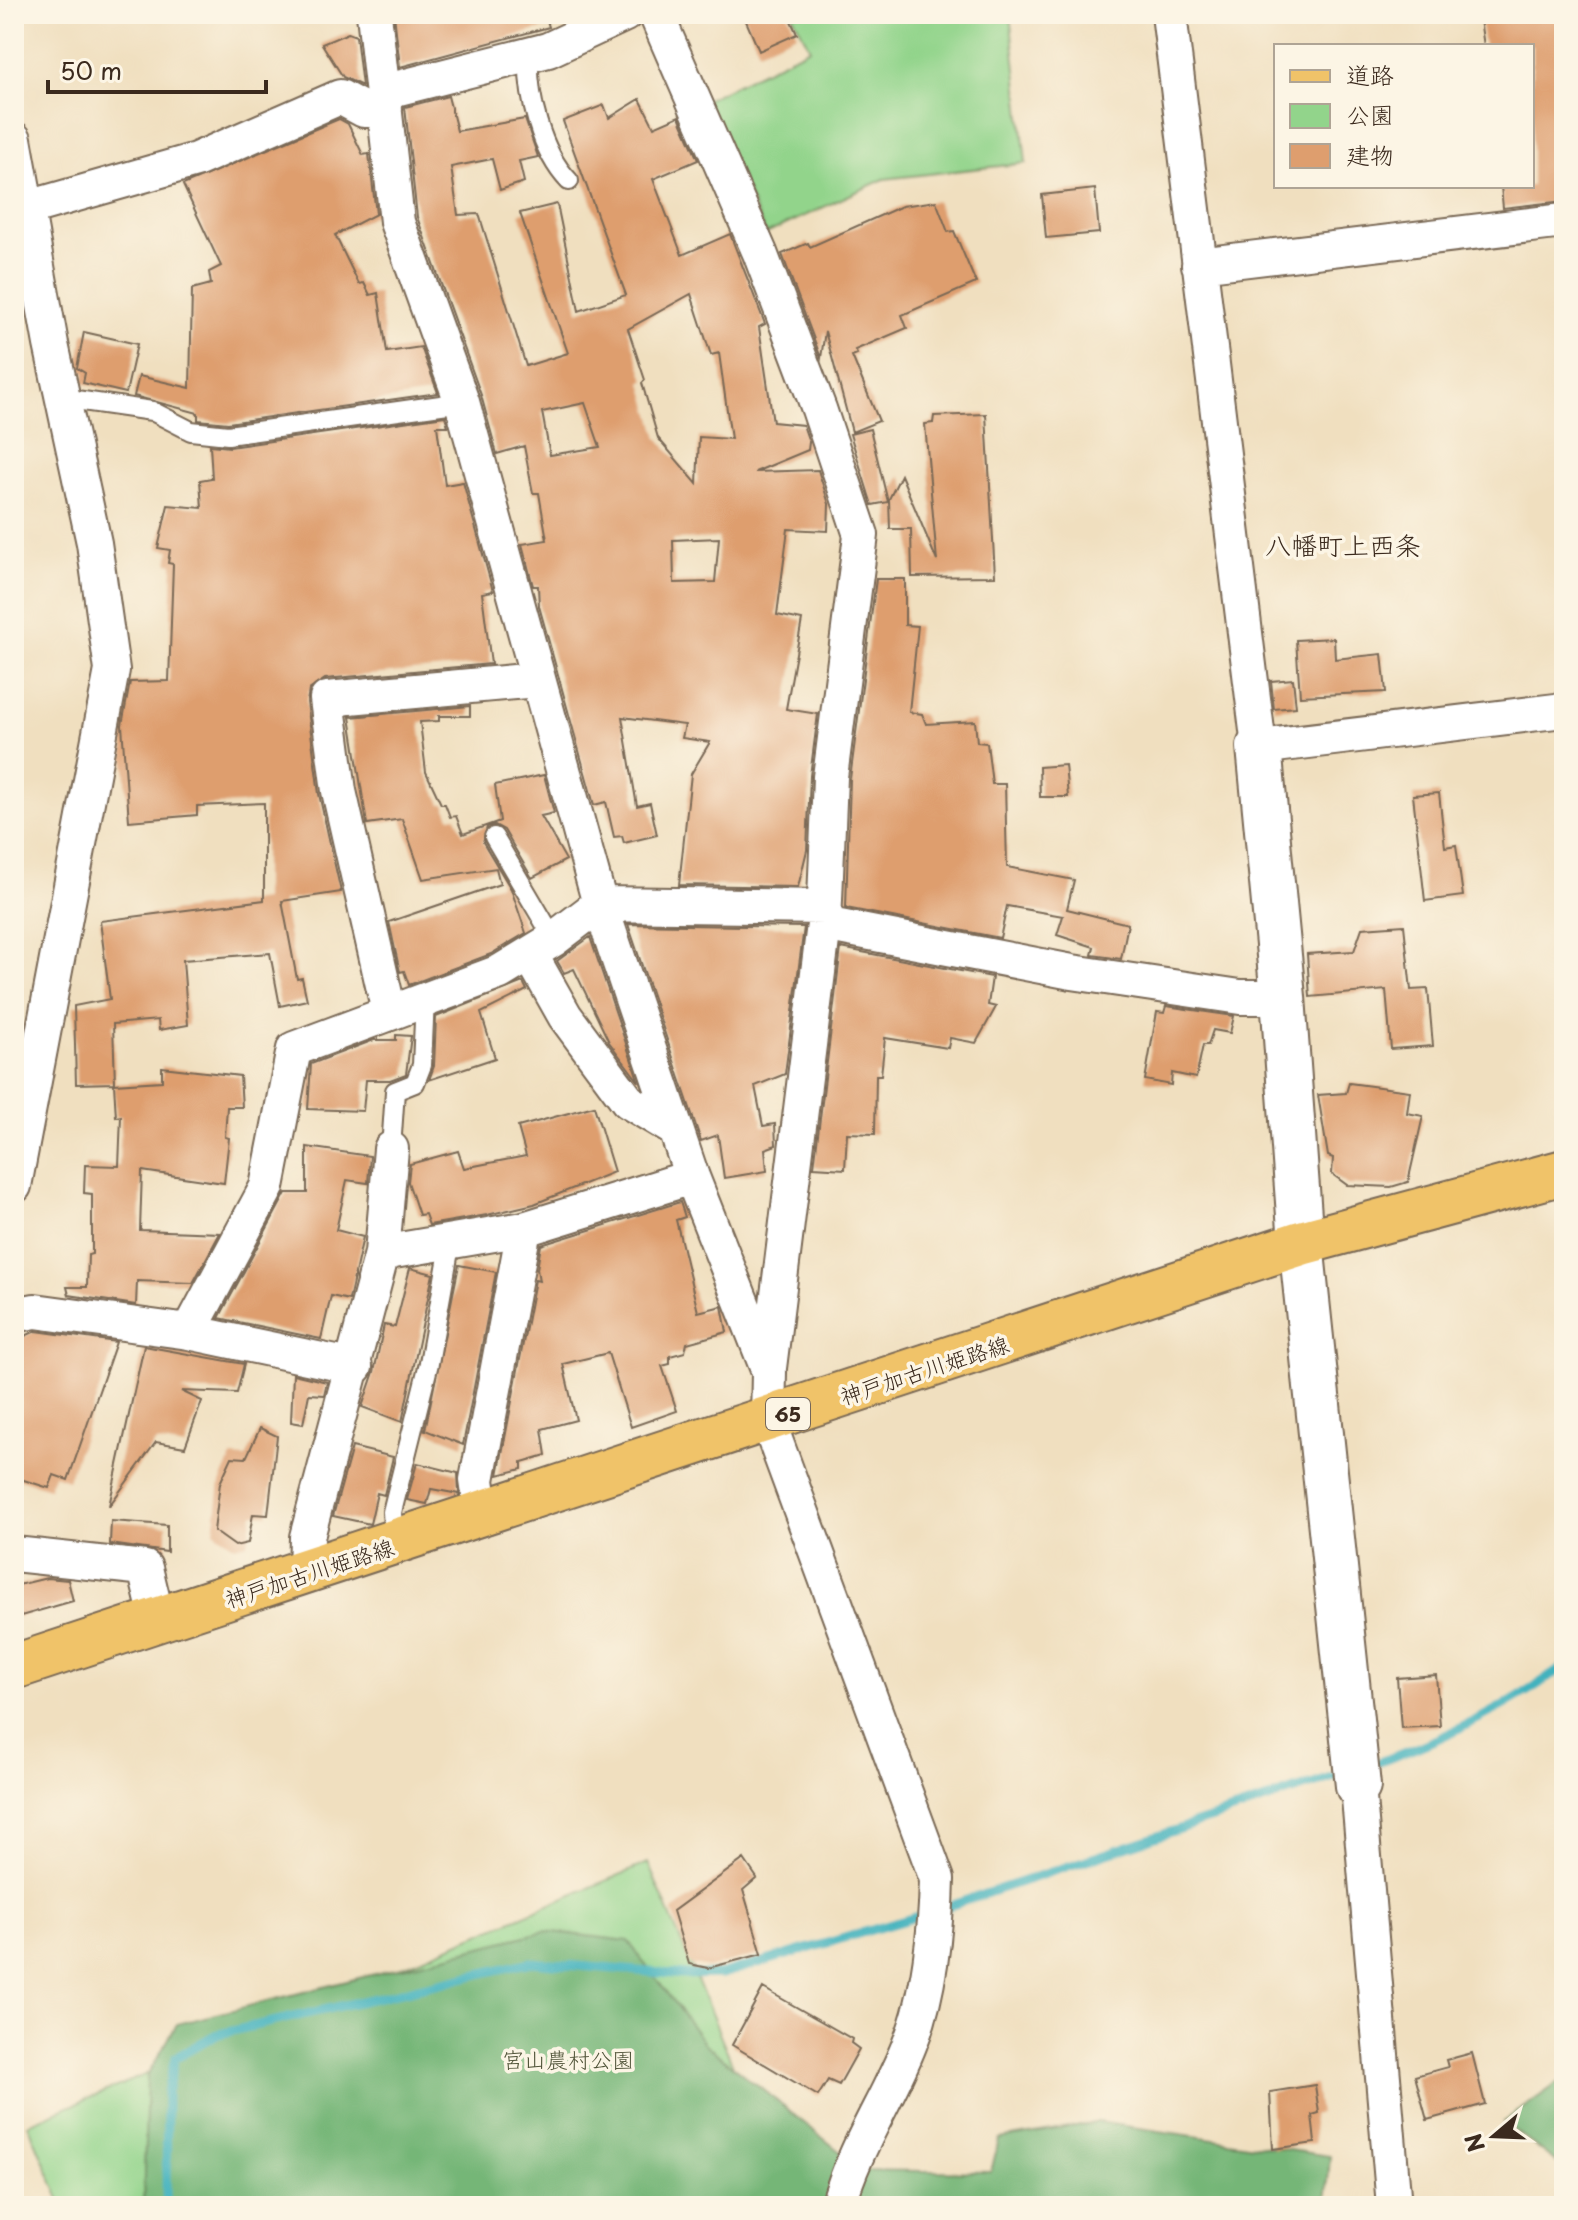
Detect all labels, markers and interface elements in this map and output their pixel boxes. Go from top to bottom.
scale bar [48,44,266,94]
legend [1274,44,1534,188]
text: 50 m [60,52,122,88]
text: 道路 [1346,56,1394,92]
text: 公園 [1346,96,1394,132]
text: 建物 [1346,136,1394,172]
district label: 八幡町上西条 [1265,525,1421,564]
street label: 神戸加古川姫路線 [835,1326,1013,1412]
road number: 65 [766,1398,810,1430]
street label: 神戸加古川姫路線 [220,1529,398,1615]
park label: 宮山農村公園 [502,2042,634,2075]
north arrow [1454,2096,1534,2176]
text: N [1455,2129,1492,2157]

